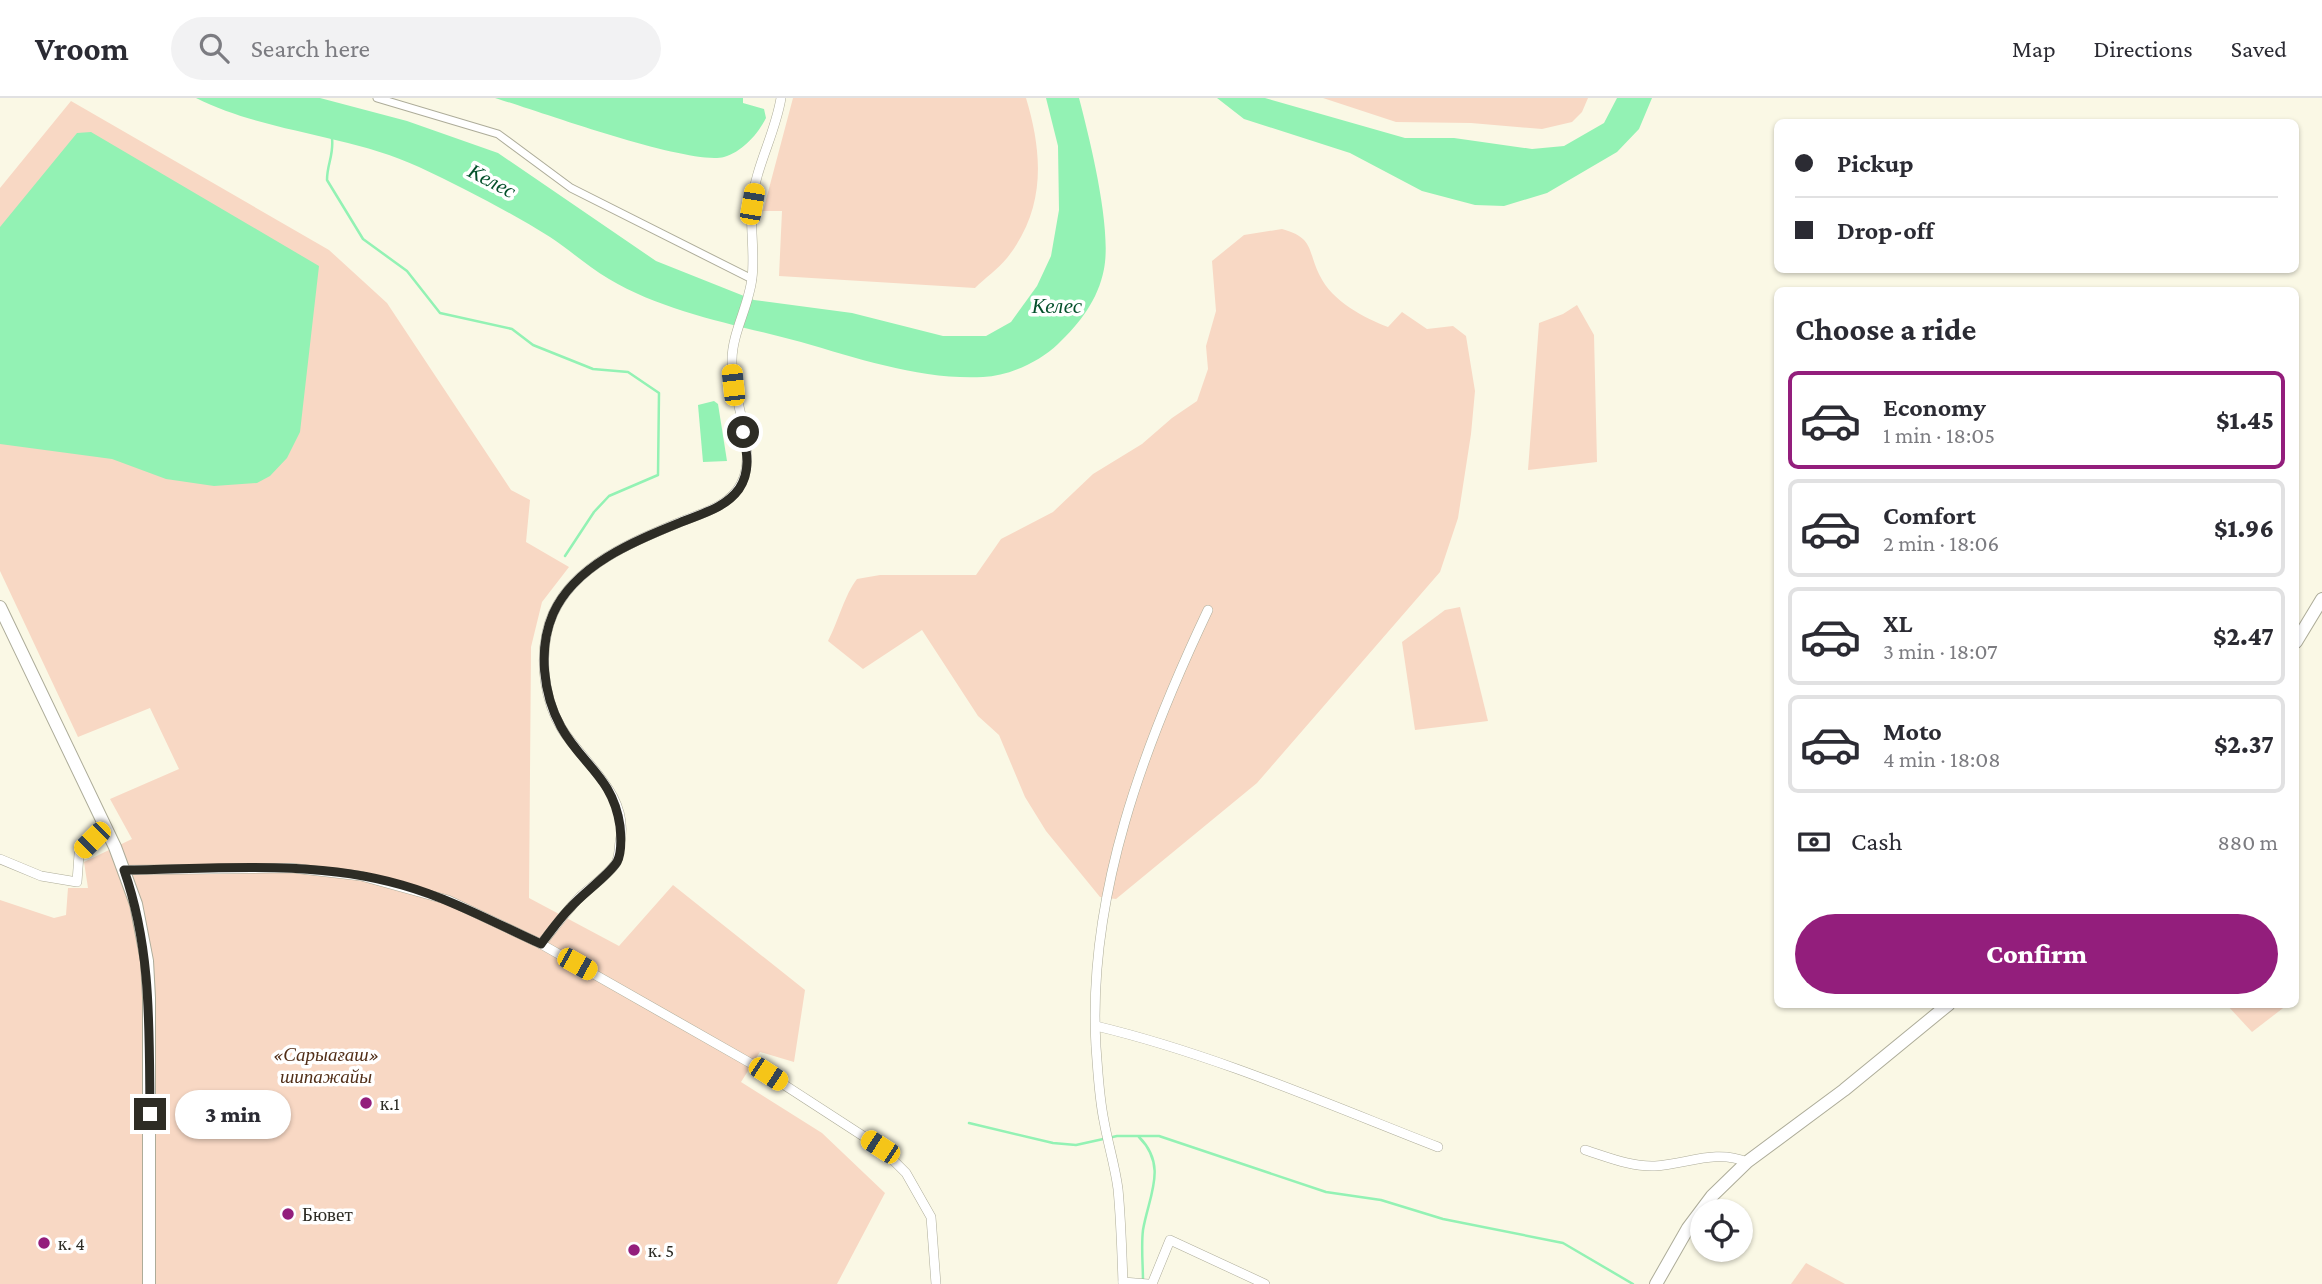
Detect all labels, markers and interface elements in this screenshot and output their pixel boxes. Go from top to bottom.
search box [171,17,661,80]
icon: search [195,29,233,67]
text: Vroom [35,30,129,67]
text: Search here [251,34,370,63]
text: Map [2012,35,2056,62]
text: Directions [2094,35,2193,62]
text: Saved [2231,35,2287,62]
text: Pickup [1837,149,1914,178]
water label: Келес [463,158,520,204]
car [739,181,766,227]
text: Drop-off [1837,216,1934,245]
water label: Келес [1031,294,1083,318]
text: Choose a ride [1795,311,1976,347]
car [721,363,746,407]
icon: car [1799,389,1862,452]
text: Economy [1883,393,1986,422]
text: $1.45 [2216,406,2274,435]
route start [727,416,759,448]
text: 1 min · 18:05 [1883,422,1995,448]
icon: car [1799,497,1862,560]
text: Comfort [1883,501,1976,530]
text: $1.96 [2214,514,2274,543]
text: 2 min · 18:06 [1883,530,1999,556]
icon: car [1799,605,1862,668]
text: XL [1883,609,1912,638]
text: $2.47 [2213,622,2274,651]
text: 3 min · 18:07 [1883,638,1998,664]
icon: car [1799,713,1862,776]
text: Moto [1883,717,1942,746]
text: $2.37 [2214,730,2274,759]
text: 4 min · 18:08 [1883,746,2001,772]
car [70,818,115,862]
icon: cash [1795,823,1833,861]
text: Cash [1851,827,1902,856]
text: 880 m [2217,829,2278,855]
button: Confirm [1795,914,2278,994]
car [554,945,601,983]
park label: «Сарыағаш» шипажайы [273,1044,379,1087]
car [745,1054,792,1094]
callout: 3 min [174,1090,290,1138]
place label: к.1 [380,1093,400,1114]
marker: к.1 [358,1095,374,1111]
route end [134,1098,166,1130]
text: 3 min [205,1101,261,1127]
car [857,1127,904,1167]
map controls [1690,1199,1753,1262]
button: locate [1690,1199,1753,1262]
place label: Бювет [302,1204,353,1225]
marker: Бювет [280,1206,296,1222]
place label: к. 4 [58,1233,85,1254]
marker: к. 4 [36,1235,52,1251]
place label: к. 5 [648,1240,674,1261]
marker: к. 5 [626,1242,642,1258]

